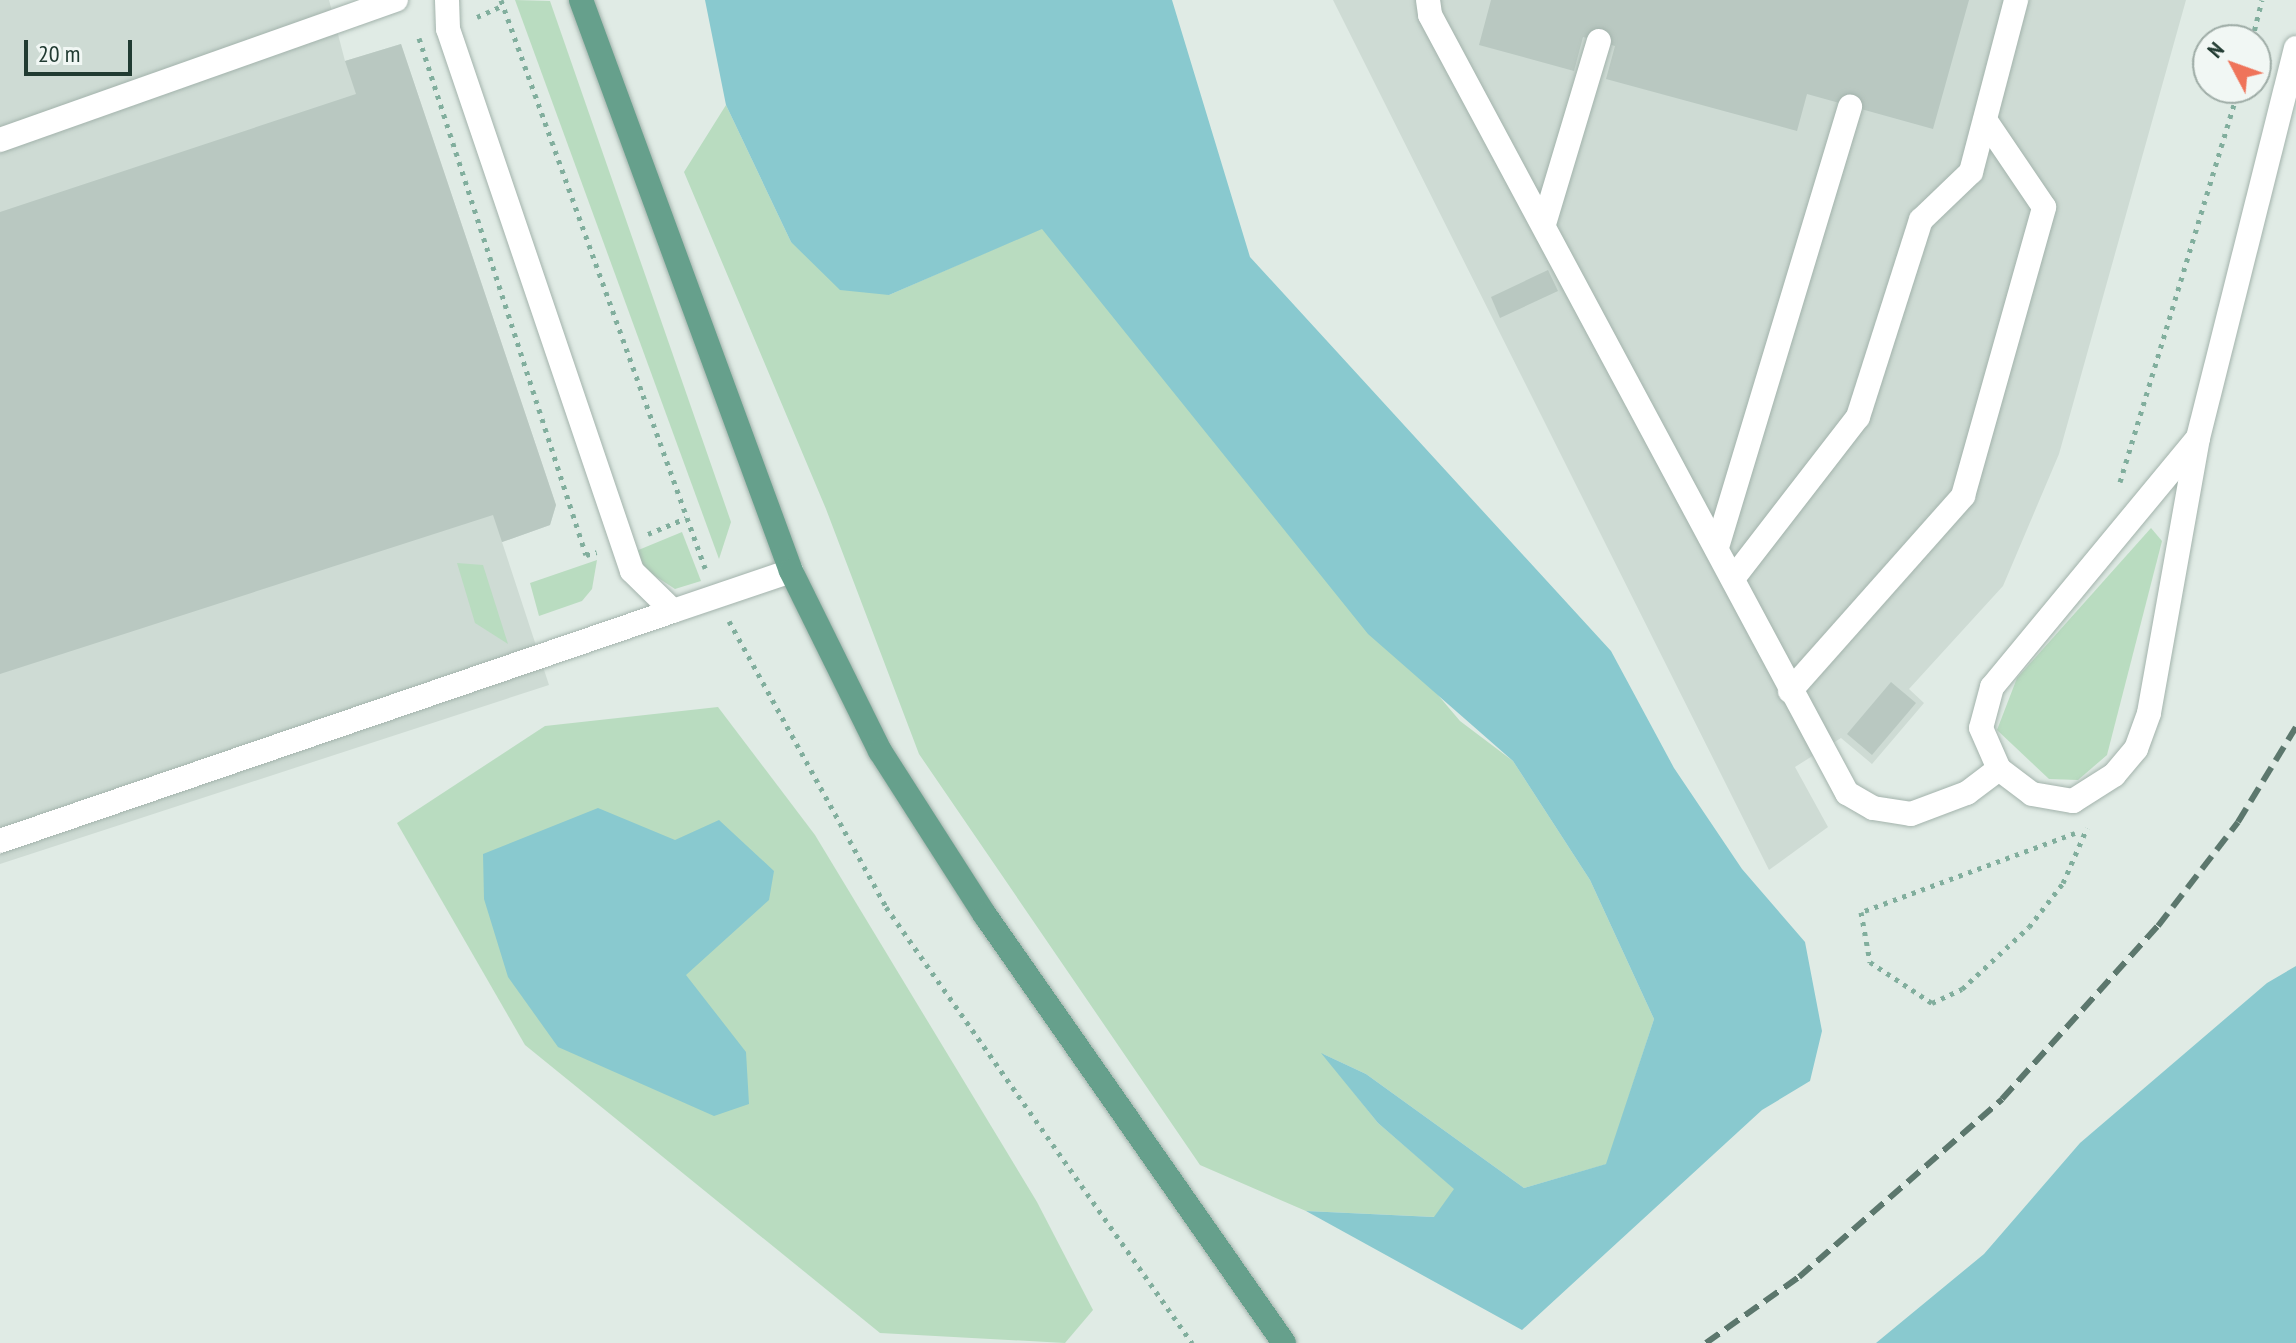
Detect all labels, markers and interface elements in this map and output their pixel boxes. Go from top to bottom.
scale bar [28,24,136,74]
north arrow [2192,24,2272,104]
text: N [2201,36,2230,63]
text: 20 m [38,38,80,69]

